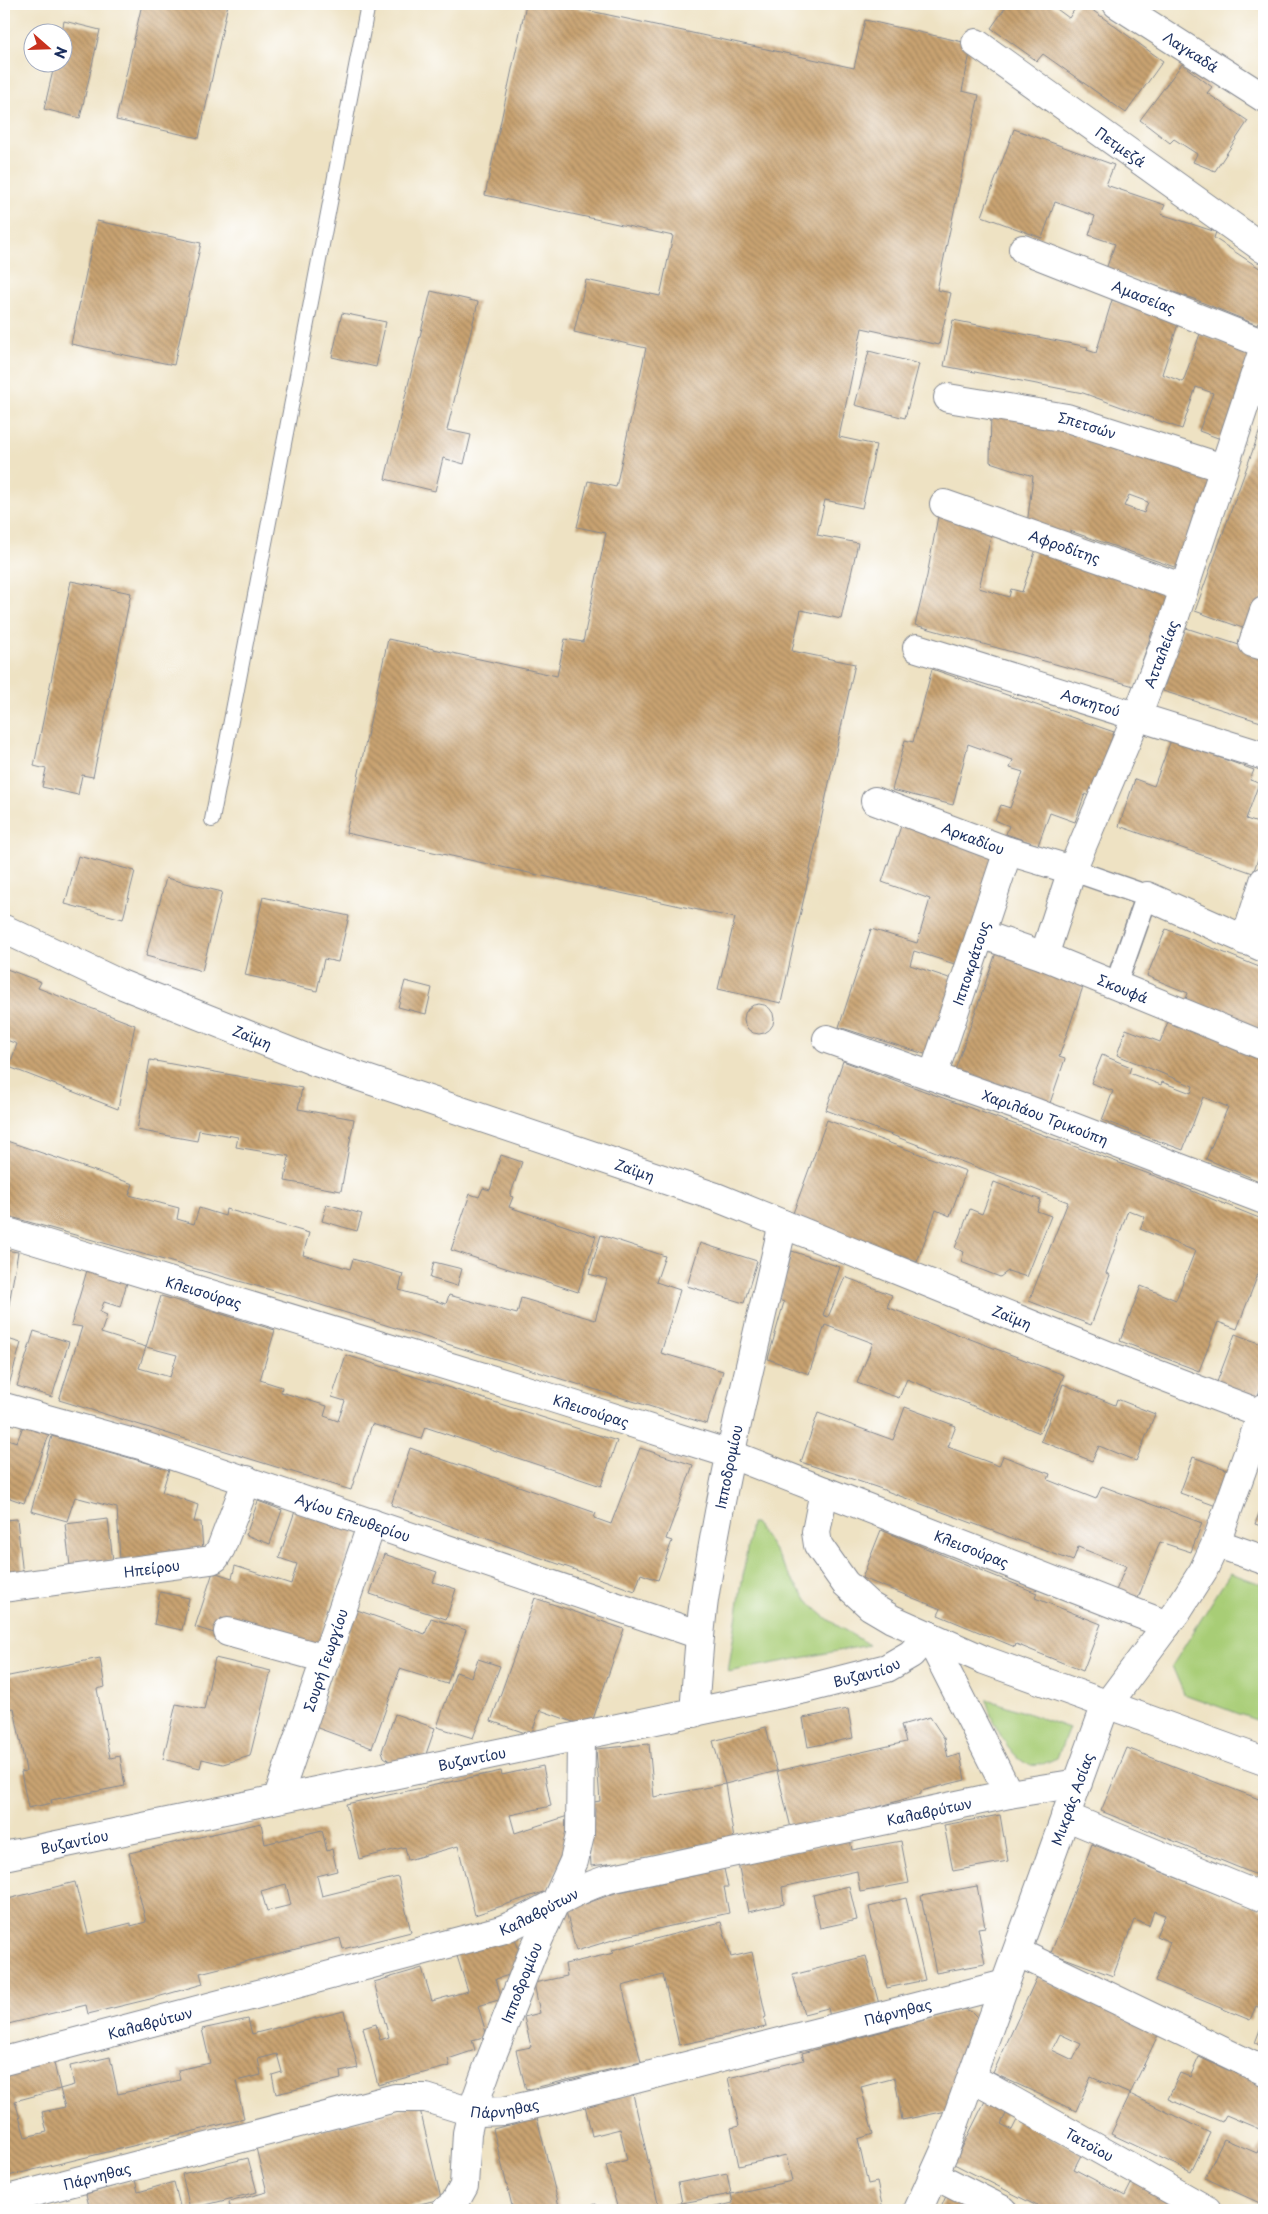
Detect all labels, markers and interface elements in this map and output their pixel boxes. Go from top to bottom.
north arrow [22,22,72,72]
street label: Λαγκαδά [1159,26,1223,77]
text: N [49,44,72,61]
street label: Πετμεζά [1091,121,1150,172]
street label: Αμασείας [1109,275,1179,319]
street label: Σπετσών [1057,406,1119,444]
street label: Αφροδίτης [1026,524,1103,568]
street label: Ατταλείας [1138,617,1183,691]
street label: Ασκητού [1058,683,1123,721]
street label: Αρκαδίου [939,817,1008,859]
street label: Ιπποκράτους [947,918,994,1008]
street label: Σκουφά [1094,969,1151,1008]
street label: Ζαϊμη [230,1019,275,1054]
street label: Χαριλάου Τρικούπη [980,1084,1112,1150]
street label: Ζαϊμη [612,1153,658,1186]
street label: Κλεισούρας [163,1270,245,1313]
street label: Ζαϊμη [989,1299,1035,1334]
street label: Κλεισούρας [551,1389,632,1432]
street label: Ιπποδρομίου [709,1423,747,1510]
street label: Αγίου Ελευθερίου [293,1488,413,1546]
street label: Κλεισούρας [931,1524,1012,1573]
street label: Ηπείρου [122,1554,181,1582]
street label: Σουρή Γεωργίου [298,1606,352,1714]
street label: Βυζαντίου [831,1652,904,1692]
street label: Βυζαντίου [436,1741,508,1776]
street label: Μικράς Ασίας [1045,1750,1098,1848]
street label: Καλαβρύτων [885,1792,974,1830]
street label: Βυζαντίου [39,1824,110,1859]
street label: Καλαβρύτων [496,1882,582,1940]
street label: Ιπποδρομίου [496,1938,547,2026]
street label: Πάρνηθας [862,1993,934,2030]
street label: Καλαβρύτων [105,2001,195,2044]
street label: Πάρνηθας [469,2093,541,2123]
street label: Τατοϊου [1062,2122,1118,2166]
street label: Πάρνηθας [61,2157,133,2195]

